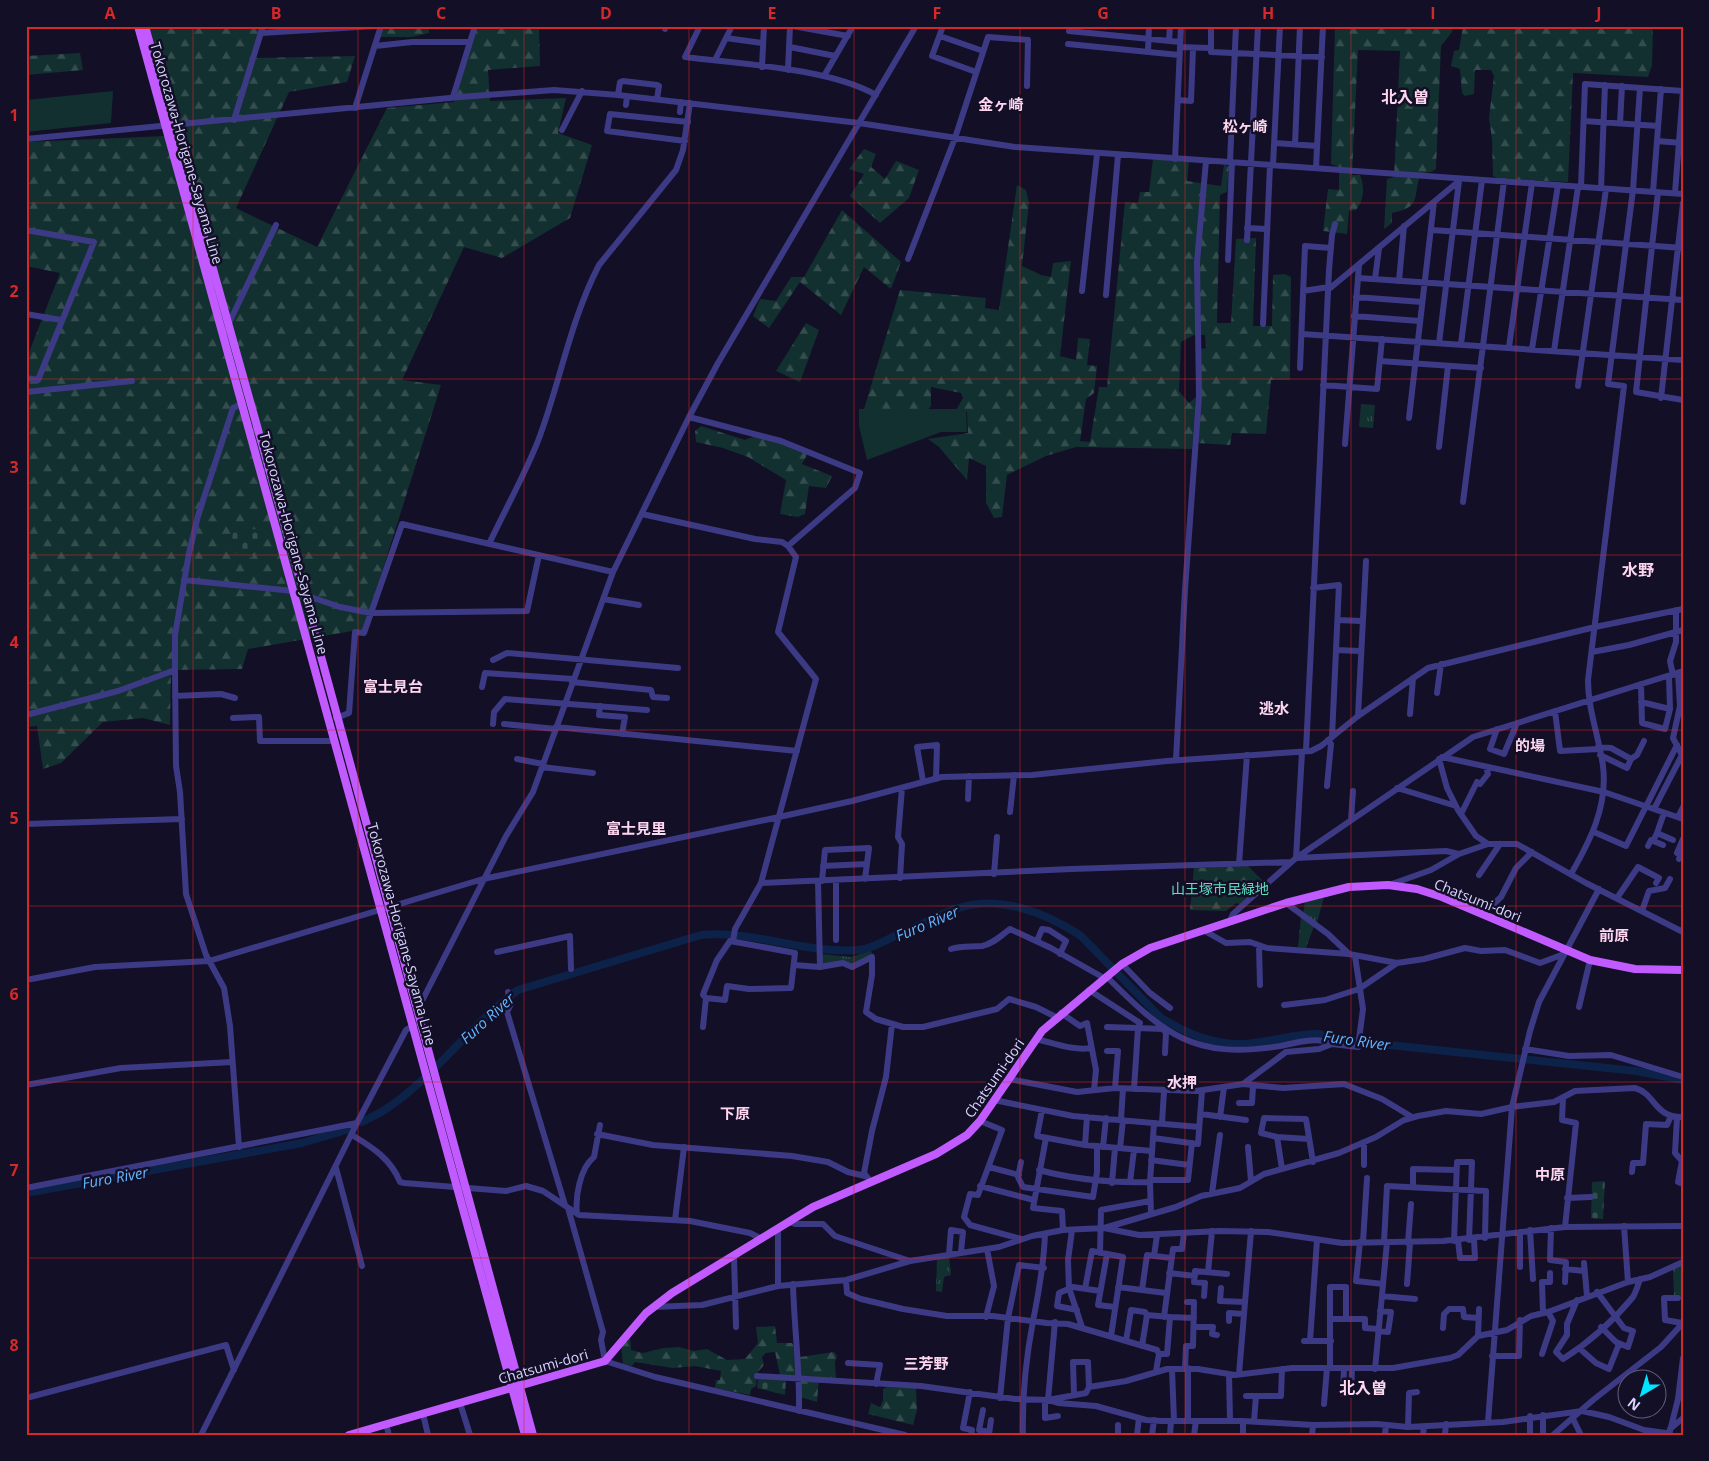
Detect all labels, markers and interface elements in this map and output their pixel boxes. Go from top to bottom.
text: A [104,2,116,24]
text: B [271,2,281,24]
text: C [436,2,446,24]
text: D [600,2,612,24]
text: E [768,2,777,24]
text: F [933,2,941,24]
text: G [1097,2,1109,24]
text: H [1262,2,1274,24]
text: I [1430,2,1436,24]
text: J [1594,2,1602,24]
street label: Tokorozawa-Horigane-Sayama Line [146,40,228,266]
district label: 北入曽 [1381,86,1429,108]
district label: 金ヶ崎 [978,94,1024,114]
text: 1 [9,104,19,126]
district label: 松ヶ崎 [1222,116,1268,136]
text: 2 [9,280,19,302]
street label: Tokorozawa-Horigane-Sayama Line [255,430,333,657]
text: 3 [9,456,19,478]
district label: 水野 [1622,559,1654,581]
text: 4 [9,631,19,653]
district label: 富士見台 [363,676,423,696]
district label: 逃水 [1259,698,1289,718]
district label: 的場 [1515,735,1545,755]
text: 5 [9,807,19,829]
district label: 富士見里 [606,818,666,838]
street label: Tokorozawa-Horigane-Sayama Line [363,821,441,1048]
street label: Chatsumi-dori [1431,874,1525,926]
park label: 山王塚市民緑地 [1171,879,1269,898]
water label: Furo River [892,900,963,945]
district label: 前原 [1599,925,1629,945]
text: 6 [9,983,19,1005]
water label: Furo River [456,988,519,1048]
water label: Furo River [1323,1025,1393,1055]
street label: Chatsumi-dori [960,1035,1028,1121]
district label: 水押 [1167,1072,1197,1092]
district label: 下原 [720,1103,750,1123]
text: 7 [9,1159,19,1181]
water label: Furo River [80,1161,151,1193]
district label: 中原 [1535,1164,1565,1184]
text: 8 [9,1334,19,1356]
street label: Chatsumi-dori [496,1344,590,1388]
district label: 三芳野 [903,1353,949,1373]
north arrow [1616,1368,1666,1418]
district label: 北入曽 [1339,1377,1387,1399]
text: N [1623,1394,1644,1416]

